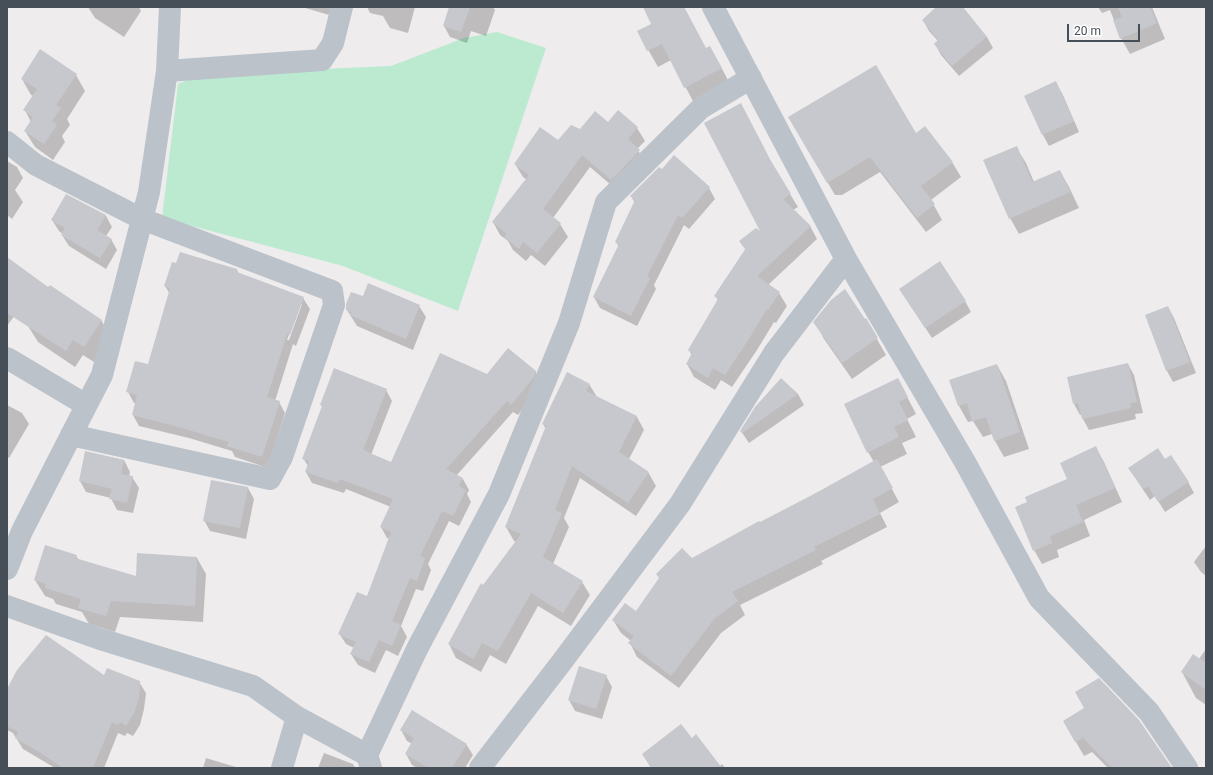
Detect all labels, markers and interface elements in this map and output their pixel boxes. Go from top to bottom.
scale bar [1069,16,1142,42]
text: 20 m [1074,24,1101,38]

